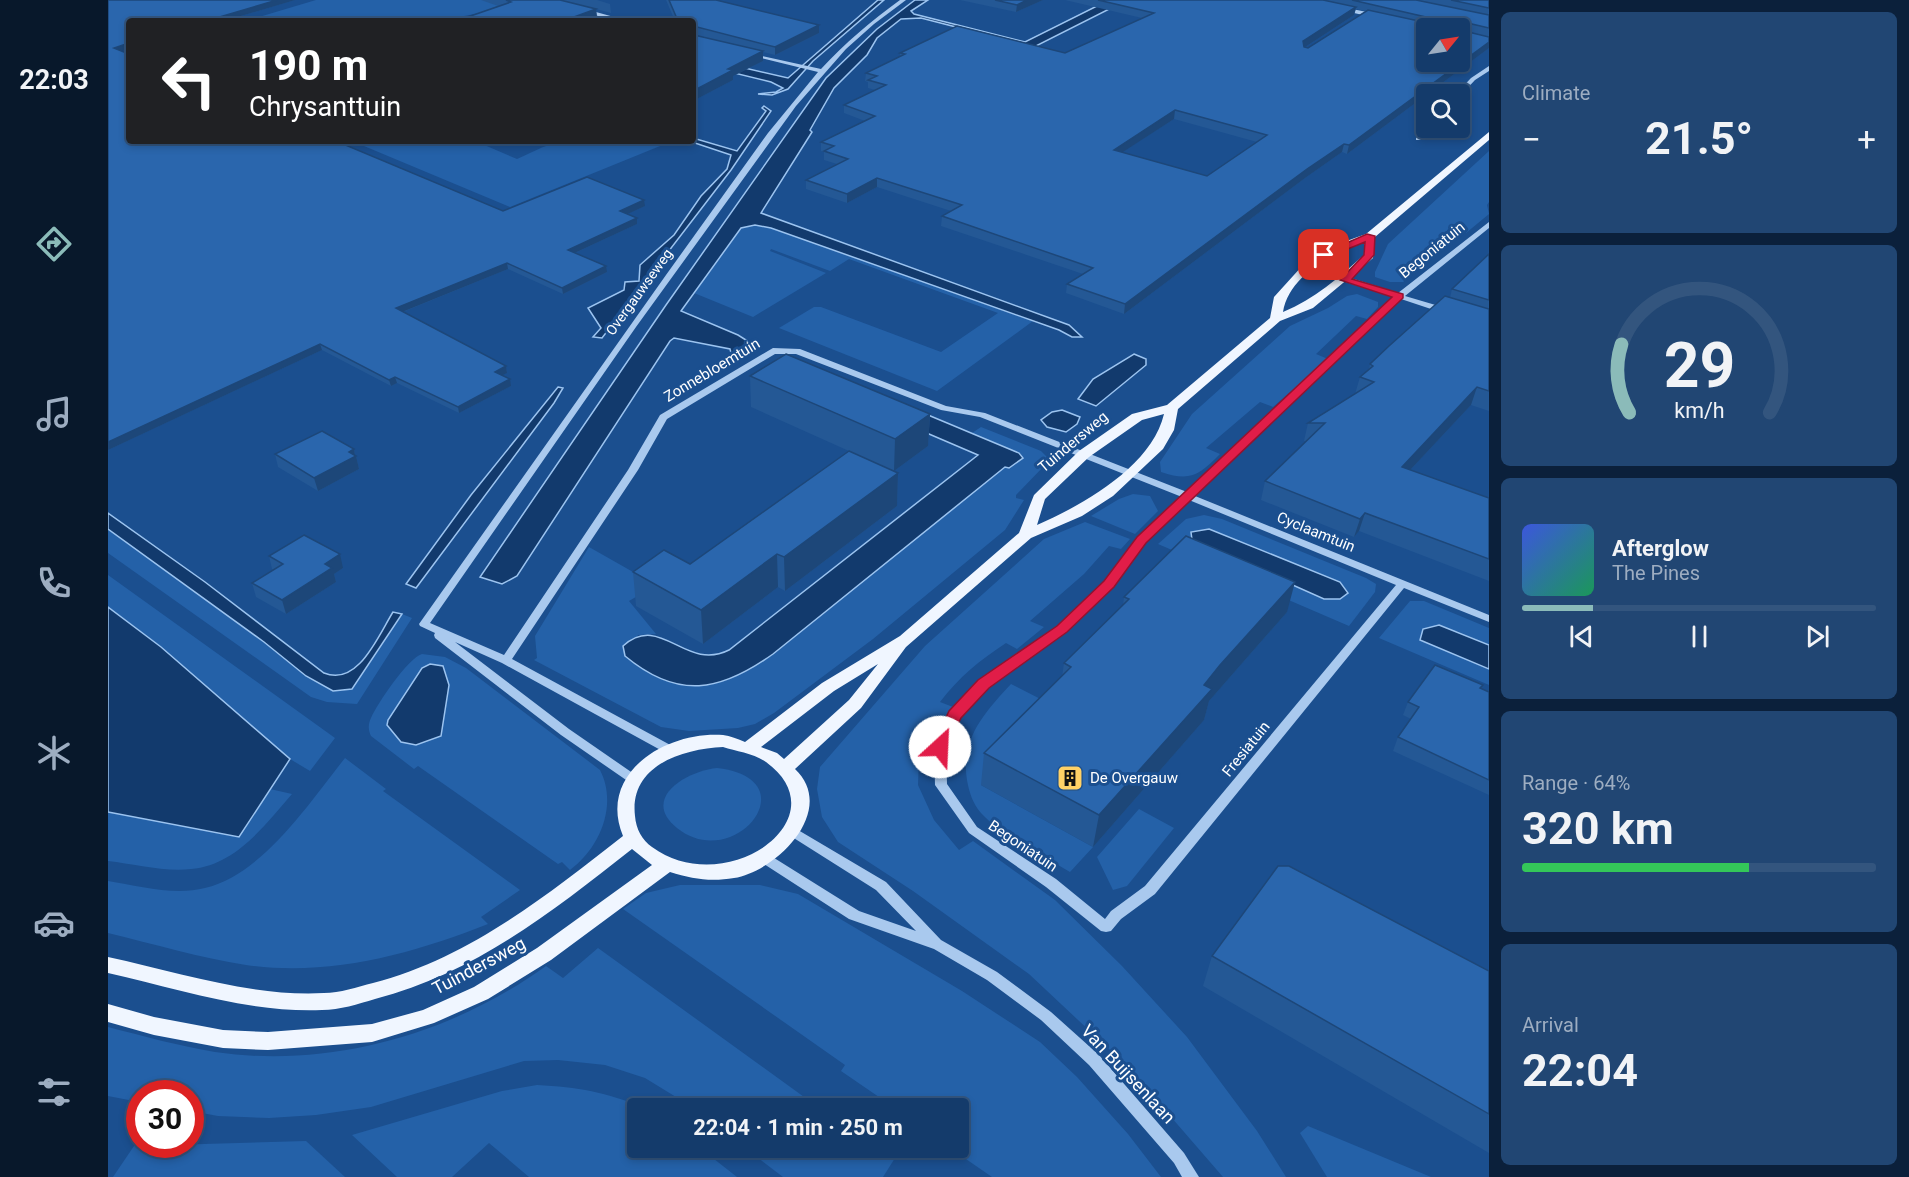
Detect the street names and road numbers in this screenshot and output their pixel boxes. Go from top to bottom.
street label: Begoniatuin [1395,218,1469,282]
street label: Overgauwseweg [602,246,676,338]
street label: Zonnebloemtuin [661,334,763,406]
street label: Tuindersweg [1035,408,1111,476]
street label: Cyclaamtuin [1274,508,1358,556]
street label: Fresiatuin [1218,718,1274,780]
street label: Begoniatuin [985,816,1061,876]
street label: Tuindersweg [429,932,529,999]
street label: Van Buijsenlaan [1077,1020,1180,1128]

